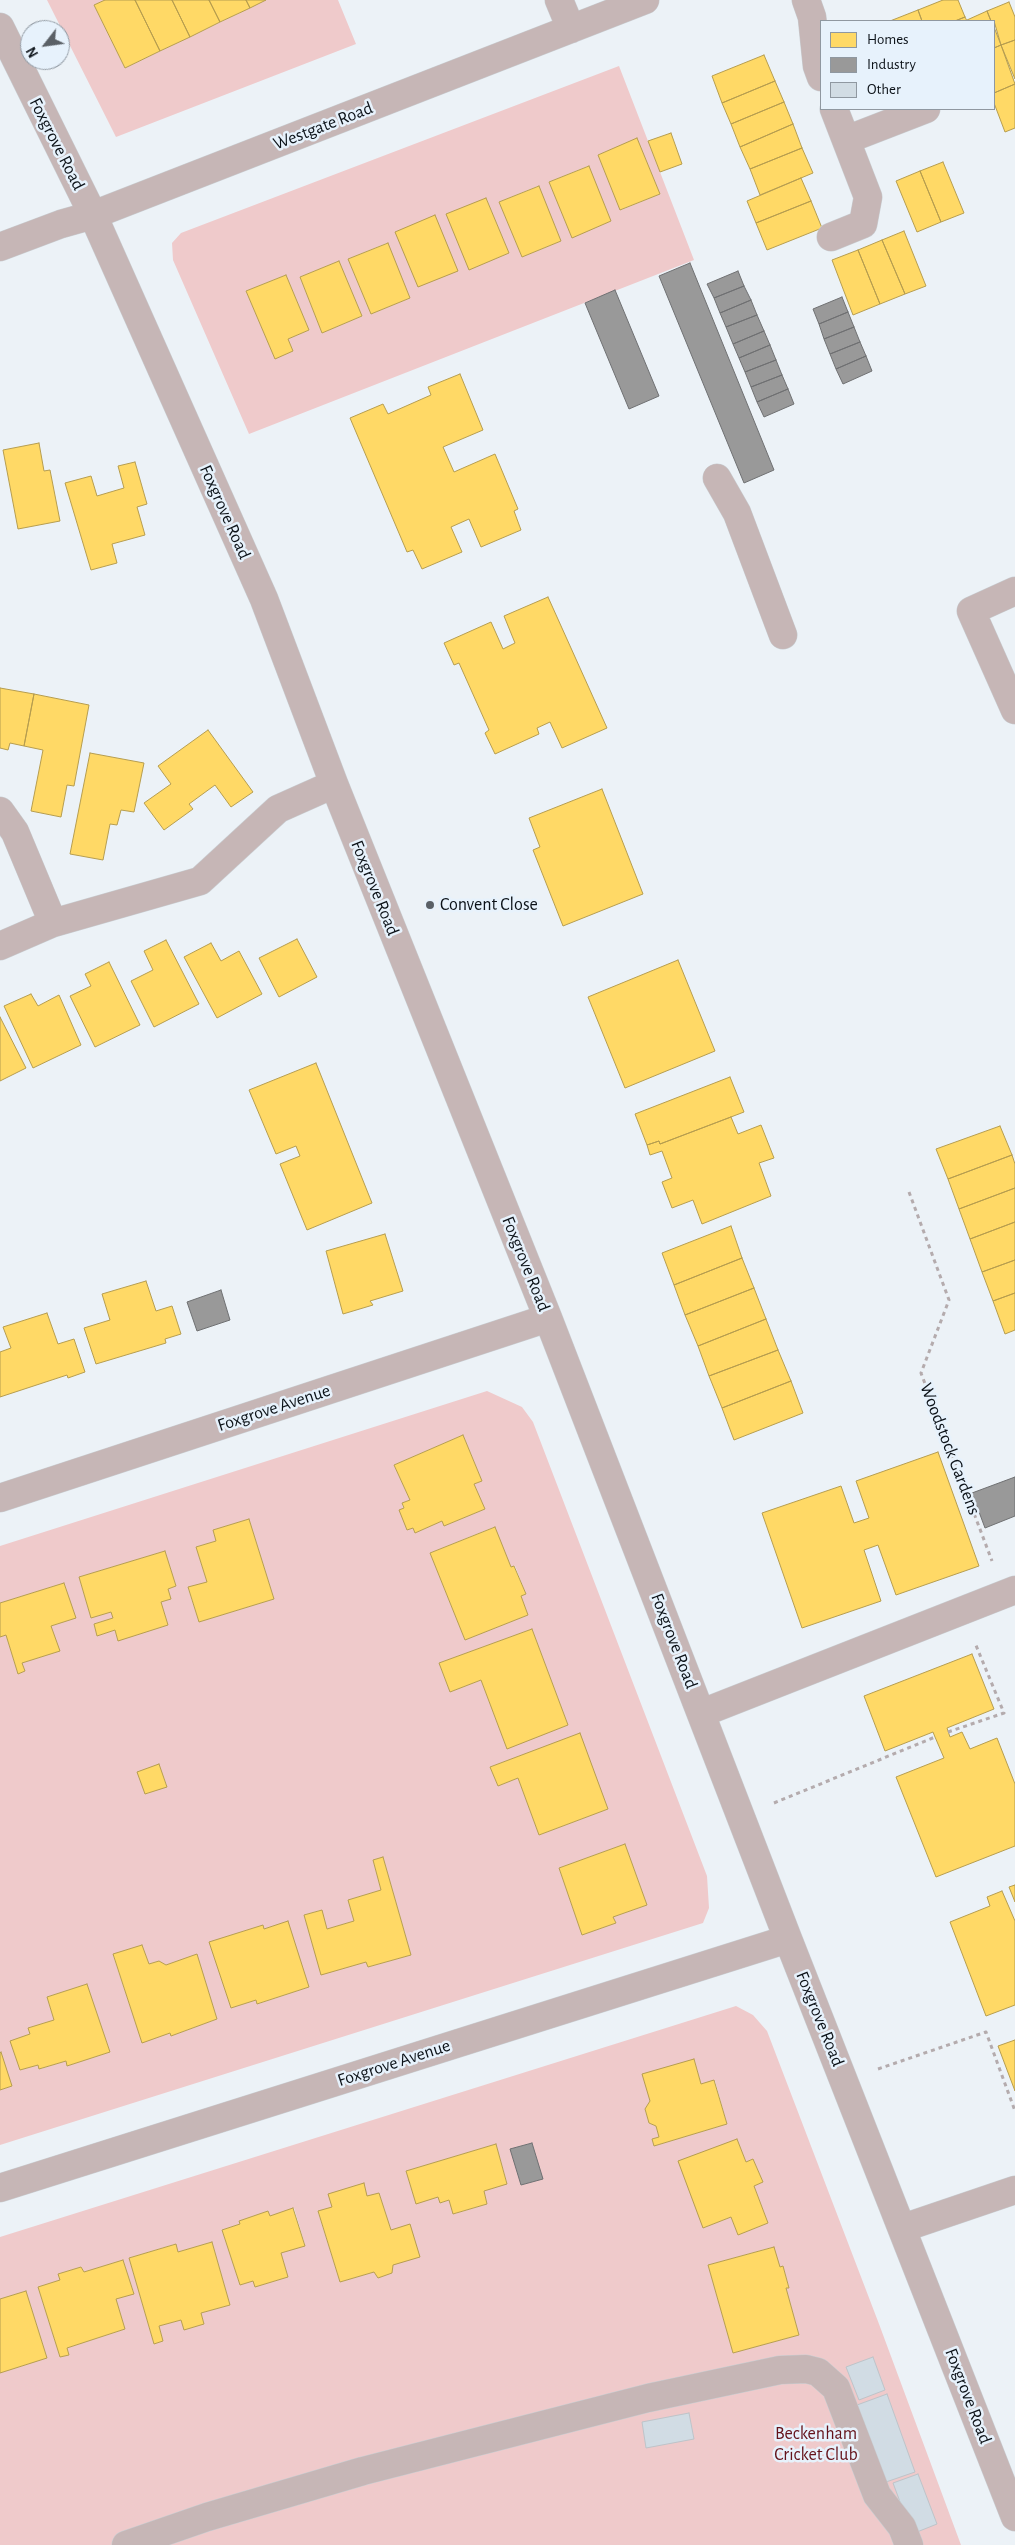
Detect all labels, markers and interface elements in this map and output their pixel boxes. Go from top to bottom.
north arrow [20,20,70,70]
legend [820,20,995,110]
text: Homes [867,32,909,47]
text: N [24,44,41,60]
text: Industry [867,57,916,72]
text: Other [867,82,901,97]
street label: Foxgrove Road [25,94,89,194]
street label: Westgate Road [270,97,376,155]
street label: Foxgrove Road [195,462,255,562]
street label: Foxgrove Road [346,837,404,939]
place label: Convent Close [440,894,538,916]
marker: Convent Close [424,899,436,911]
street label: Foxgrove Road [497,1213,555,1315]
street label: Foxgrove Avenue [215,1380,333,1436]
street label: Woodstock Gardens [915,1380,985,1518]
street label: Foxgrove Road [646,1590,702,1692]
street label: Foxgrove Road [791,1968,849,2070]
street label: Foxgrove Avenue [335,2035,453,2091]
street label: Foxgrove Road [940,2345,996,2447]
park label: Beckenham Cricket Club [774,2423,858,2466]

